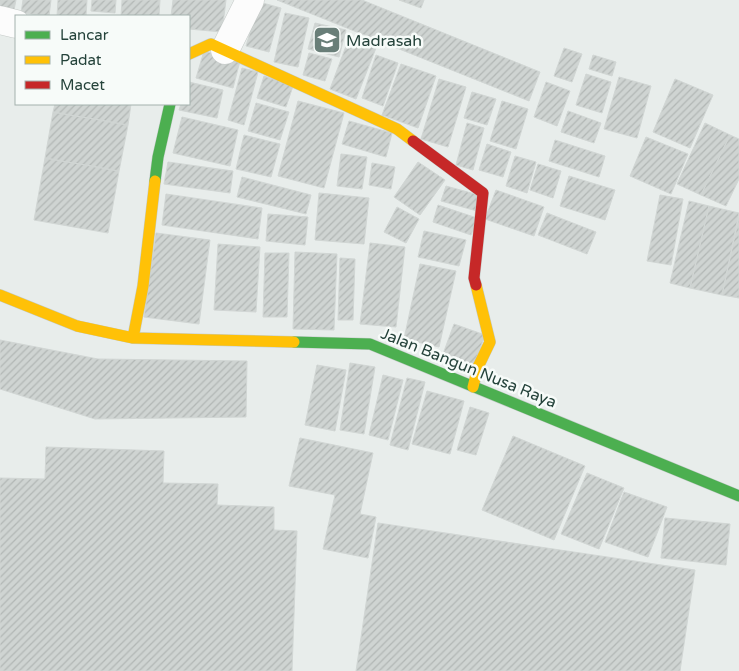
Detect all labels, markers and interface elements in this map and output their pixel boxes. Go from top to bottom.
legend [15,15,190,105]
school or university icon: Madrasah [312,25,342,55]
text: Lancar [60,26,109,44]
place label: Madrasah [346,31,422,51]
text: Padat [60,51,102,69]
text: Macet [60,76,105,94]
street label: Jalan Bangun Nusa Raya [378,323,559,412]

